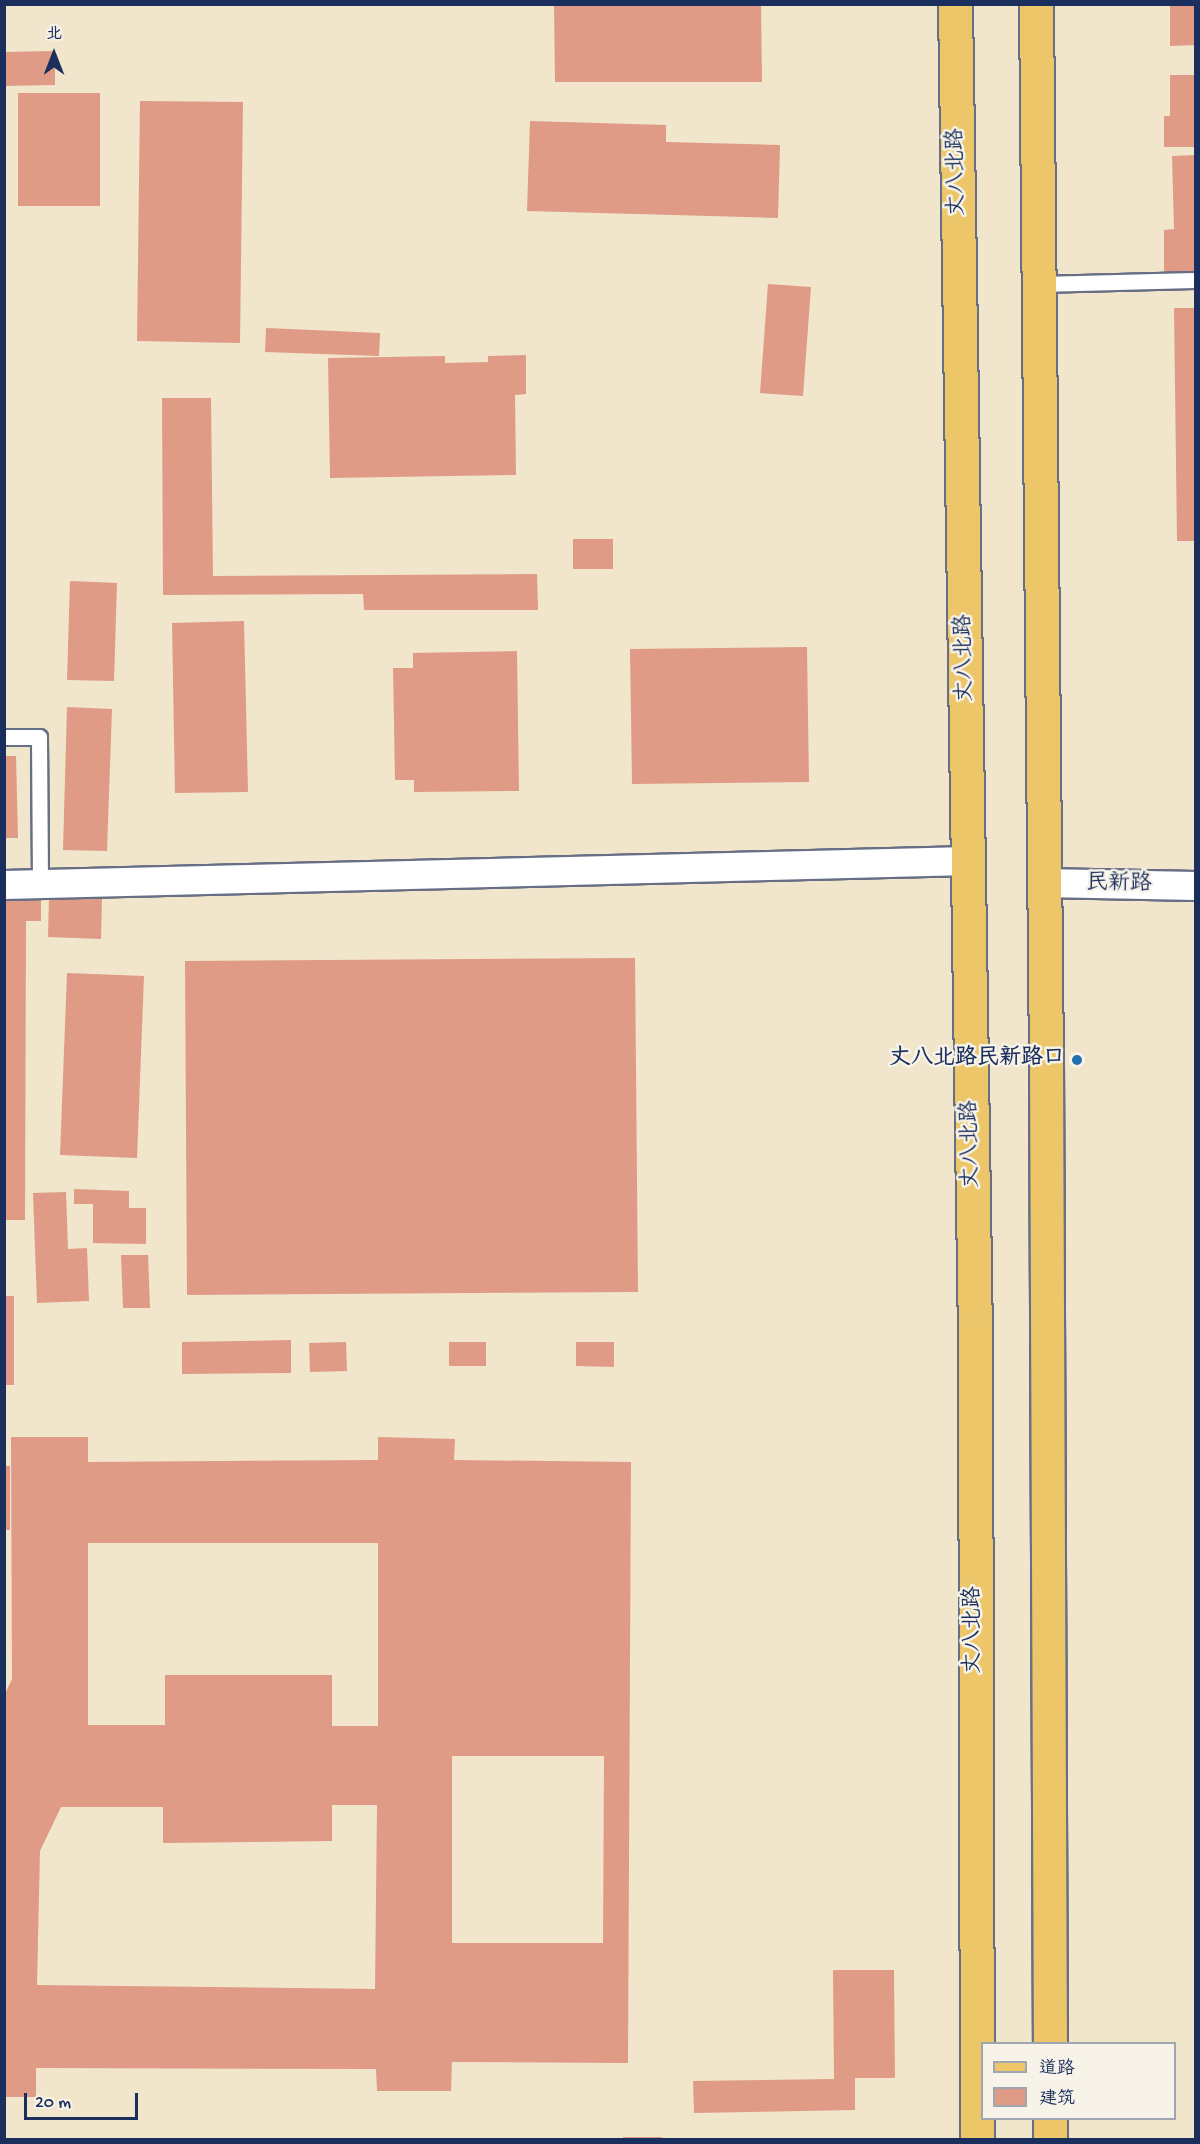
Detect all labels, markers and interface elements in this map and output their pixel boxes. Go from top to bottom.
north arrow [24,24,84,84]
text: 北 [46,26,62,45]
street label: 丈八北路 [944,128,972,216]
street label: 丈八北路 [952,614,980,702]
street label: 民新路 [1086,871,1152,899]
place label: 丈八北路民新路口 [889,1047,1065,1073]
marker: 丈八北路民新路口 [1070,1053,1084,1067]
street label: 丈八北路 [958,1100,986,1188]
street label: 丈八北路 [962,1586,988,1674]
legend [981,2042,1176,2120]
text: 道路 [1039,2059,1075,2080]
scale bar [27,2081,141,2119]
text: 建筑 [1039,2089,1075,2110]
text: 20 m [35,2093,71,2114]

